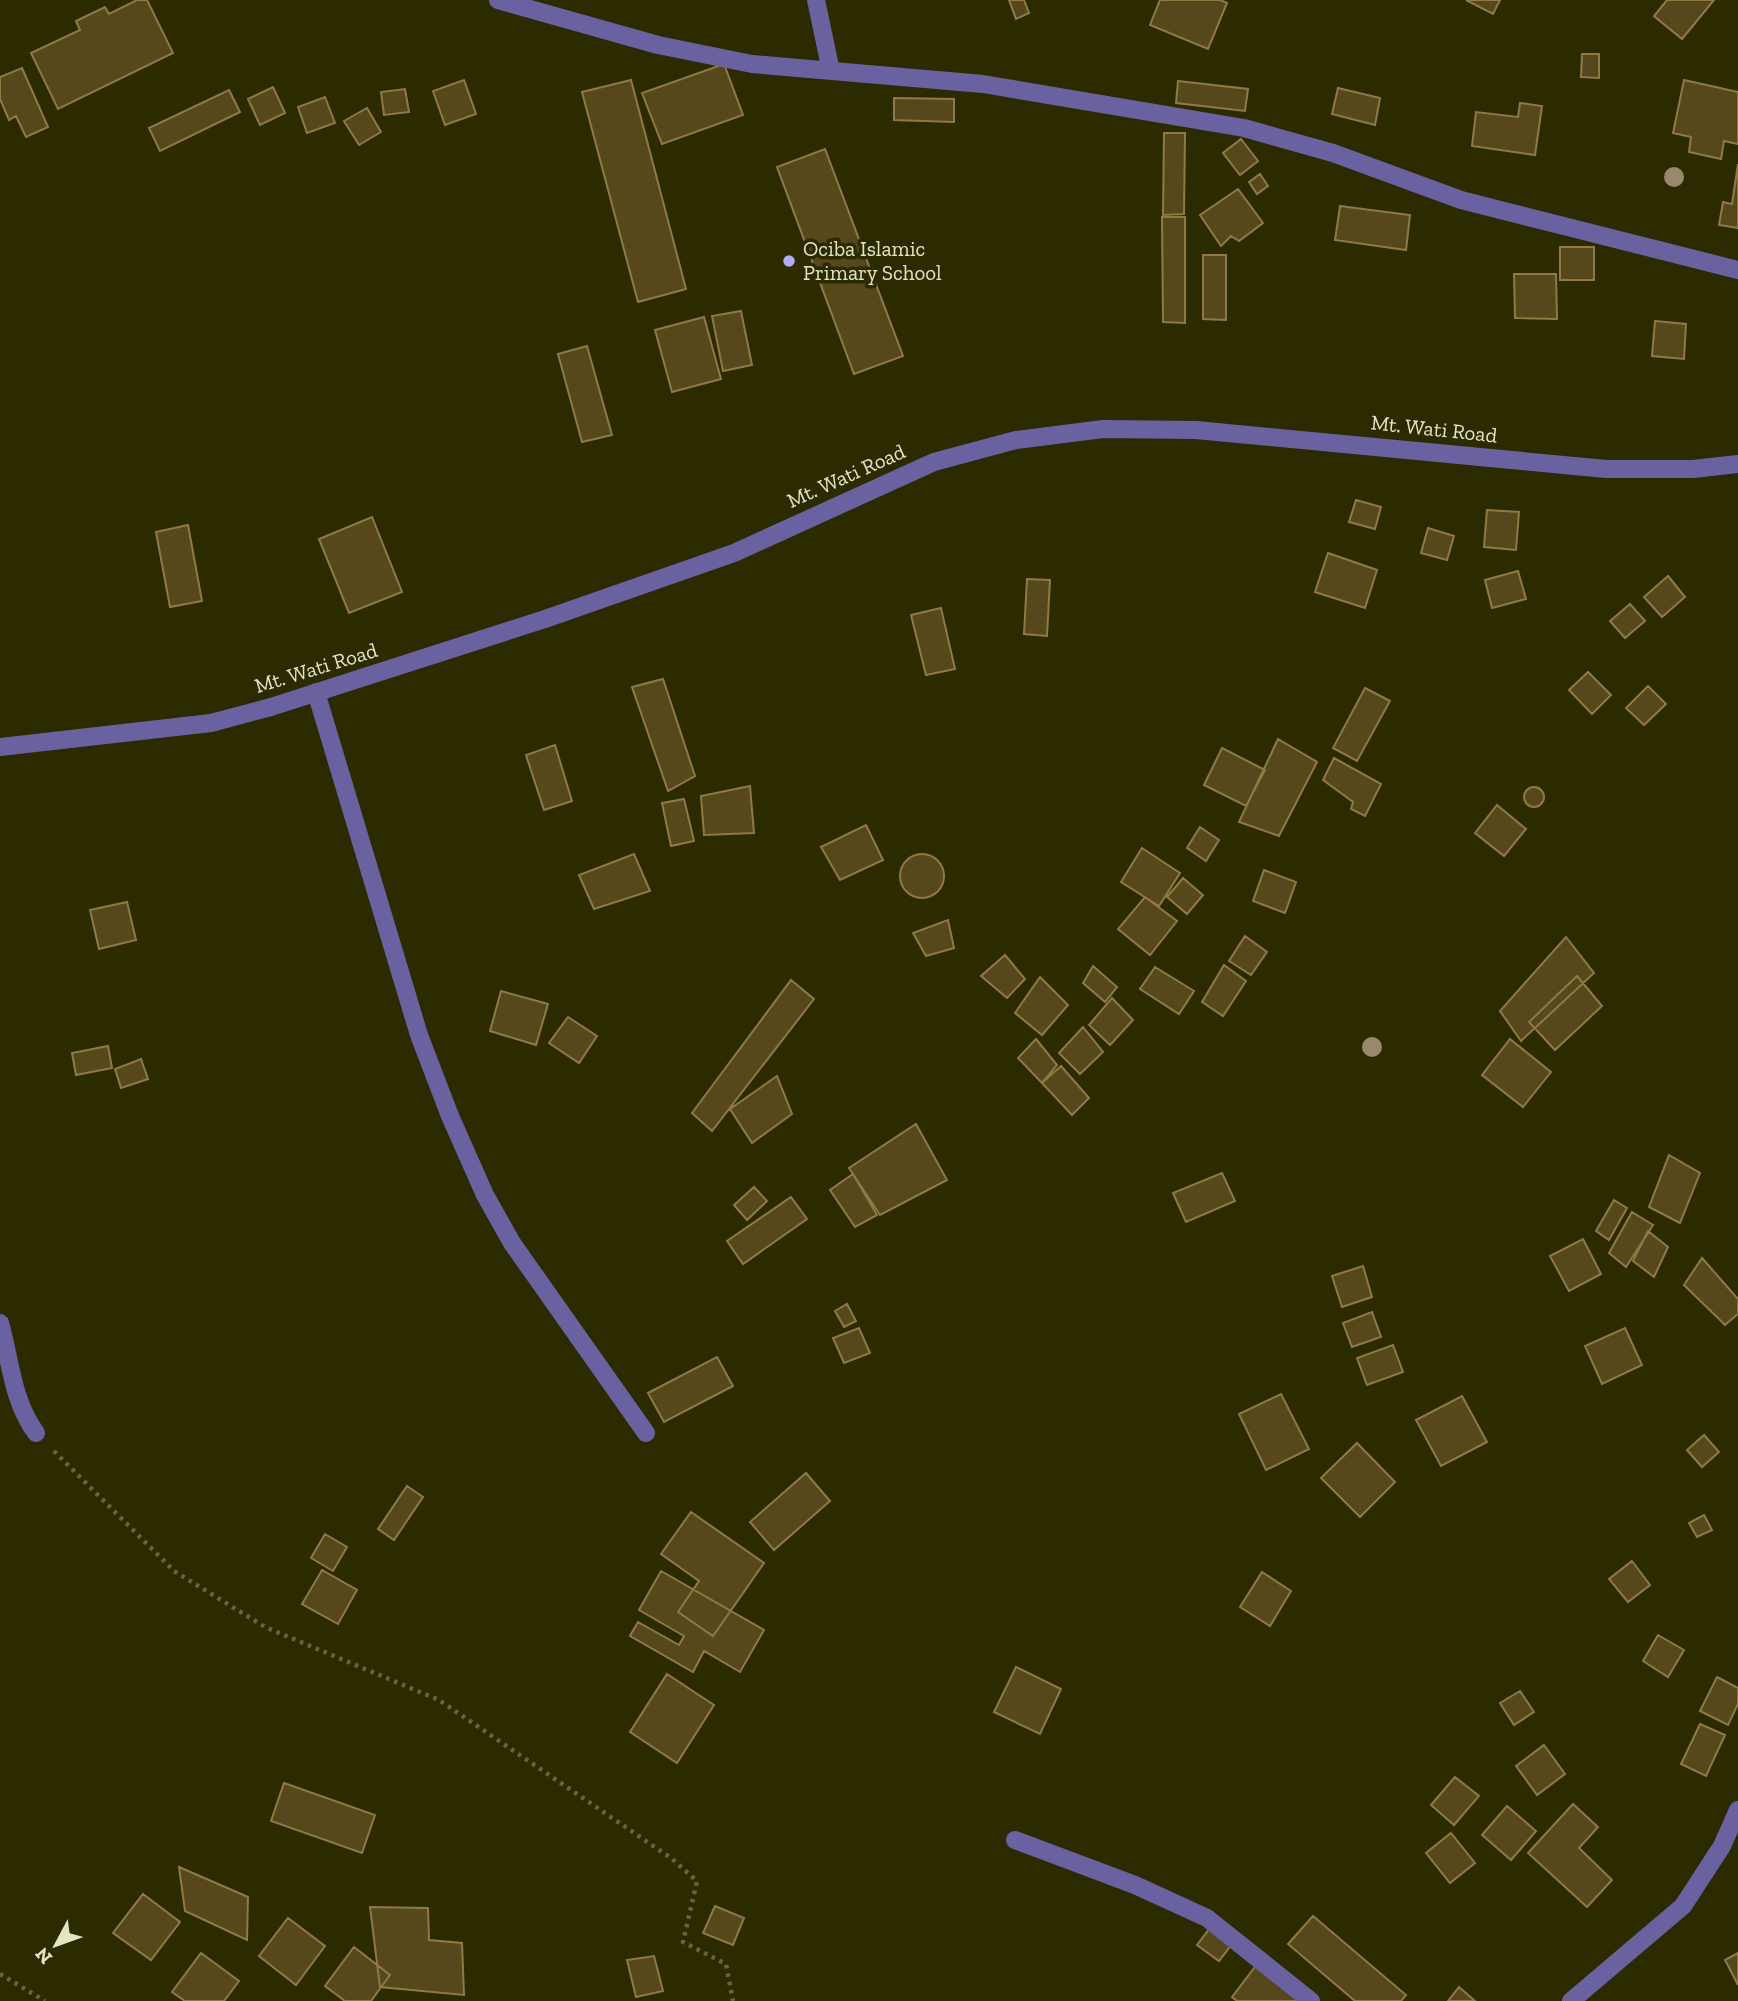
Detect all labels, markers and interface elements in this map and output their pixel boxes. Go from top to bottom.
place label: Ociba Islamic Primary School [803,236,942,285]
marker: Ociba Islamic Primary School [781,253,797,269]
street label: Mt. Wati Road [1370,409,1499,448]
street label: Mt. Wati Road [783,438,909,513]
street label: Mt. Wati Road [252,637,381,698]
north arrow [21,1910,91,1980]
text: N [30,1943,57,1969]

